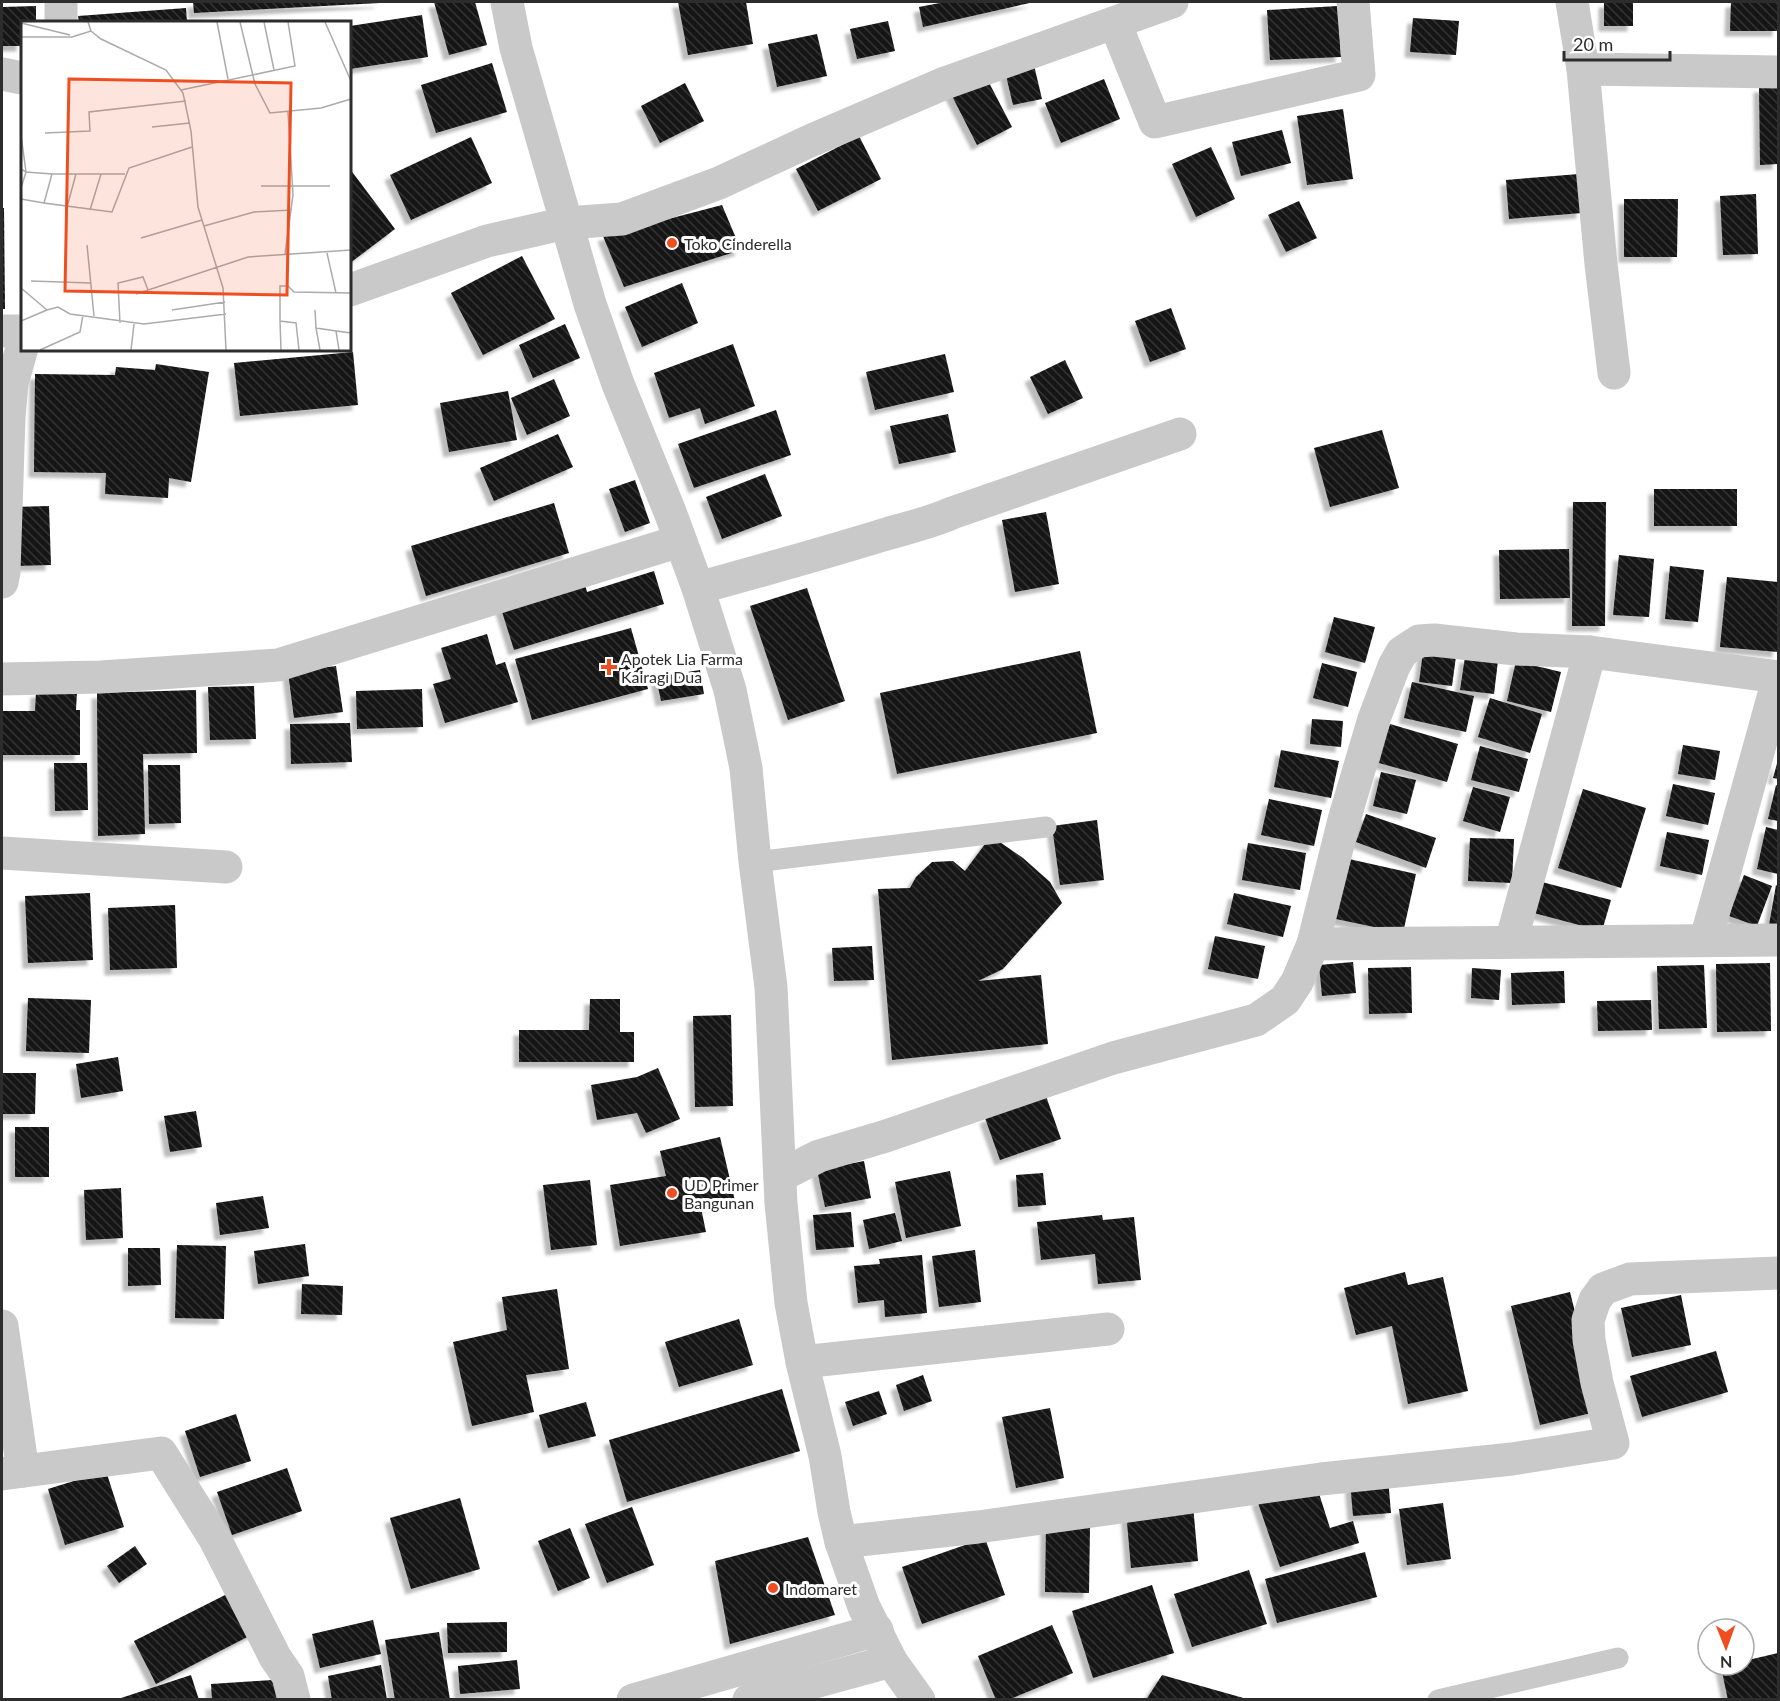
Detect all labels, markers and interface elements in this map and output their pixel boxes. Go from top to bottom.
inset map [21,21,351,351]
scale bar [1564,24,1670,62]
text: 20 m [1573,33,1613,55]
place label: Toko Cinderella [684,234,792,253]
marker: Toko Cinderella [665,236,679,250]
place label: Apotek Lia Farma Kairagi Dua [621,649,743,686]
marker: Apotek Lia Farma Kairagi Dua [602,660,616,674]
place label: UD Primer Bangunan [684,1175,759,1212]
marker: UD Primer Bangunan [665,1186,679,1200]
place label: Indomaret [785,1579,857,1598]
marker: Indomaret [766,1581,780,1595]
north arrow [1696,1617,1756,1677]
text: N [1720,1653,1733,1672]

